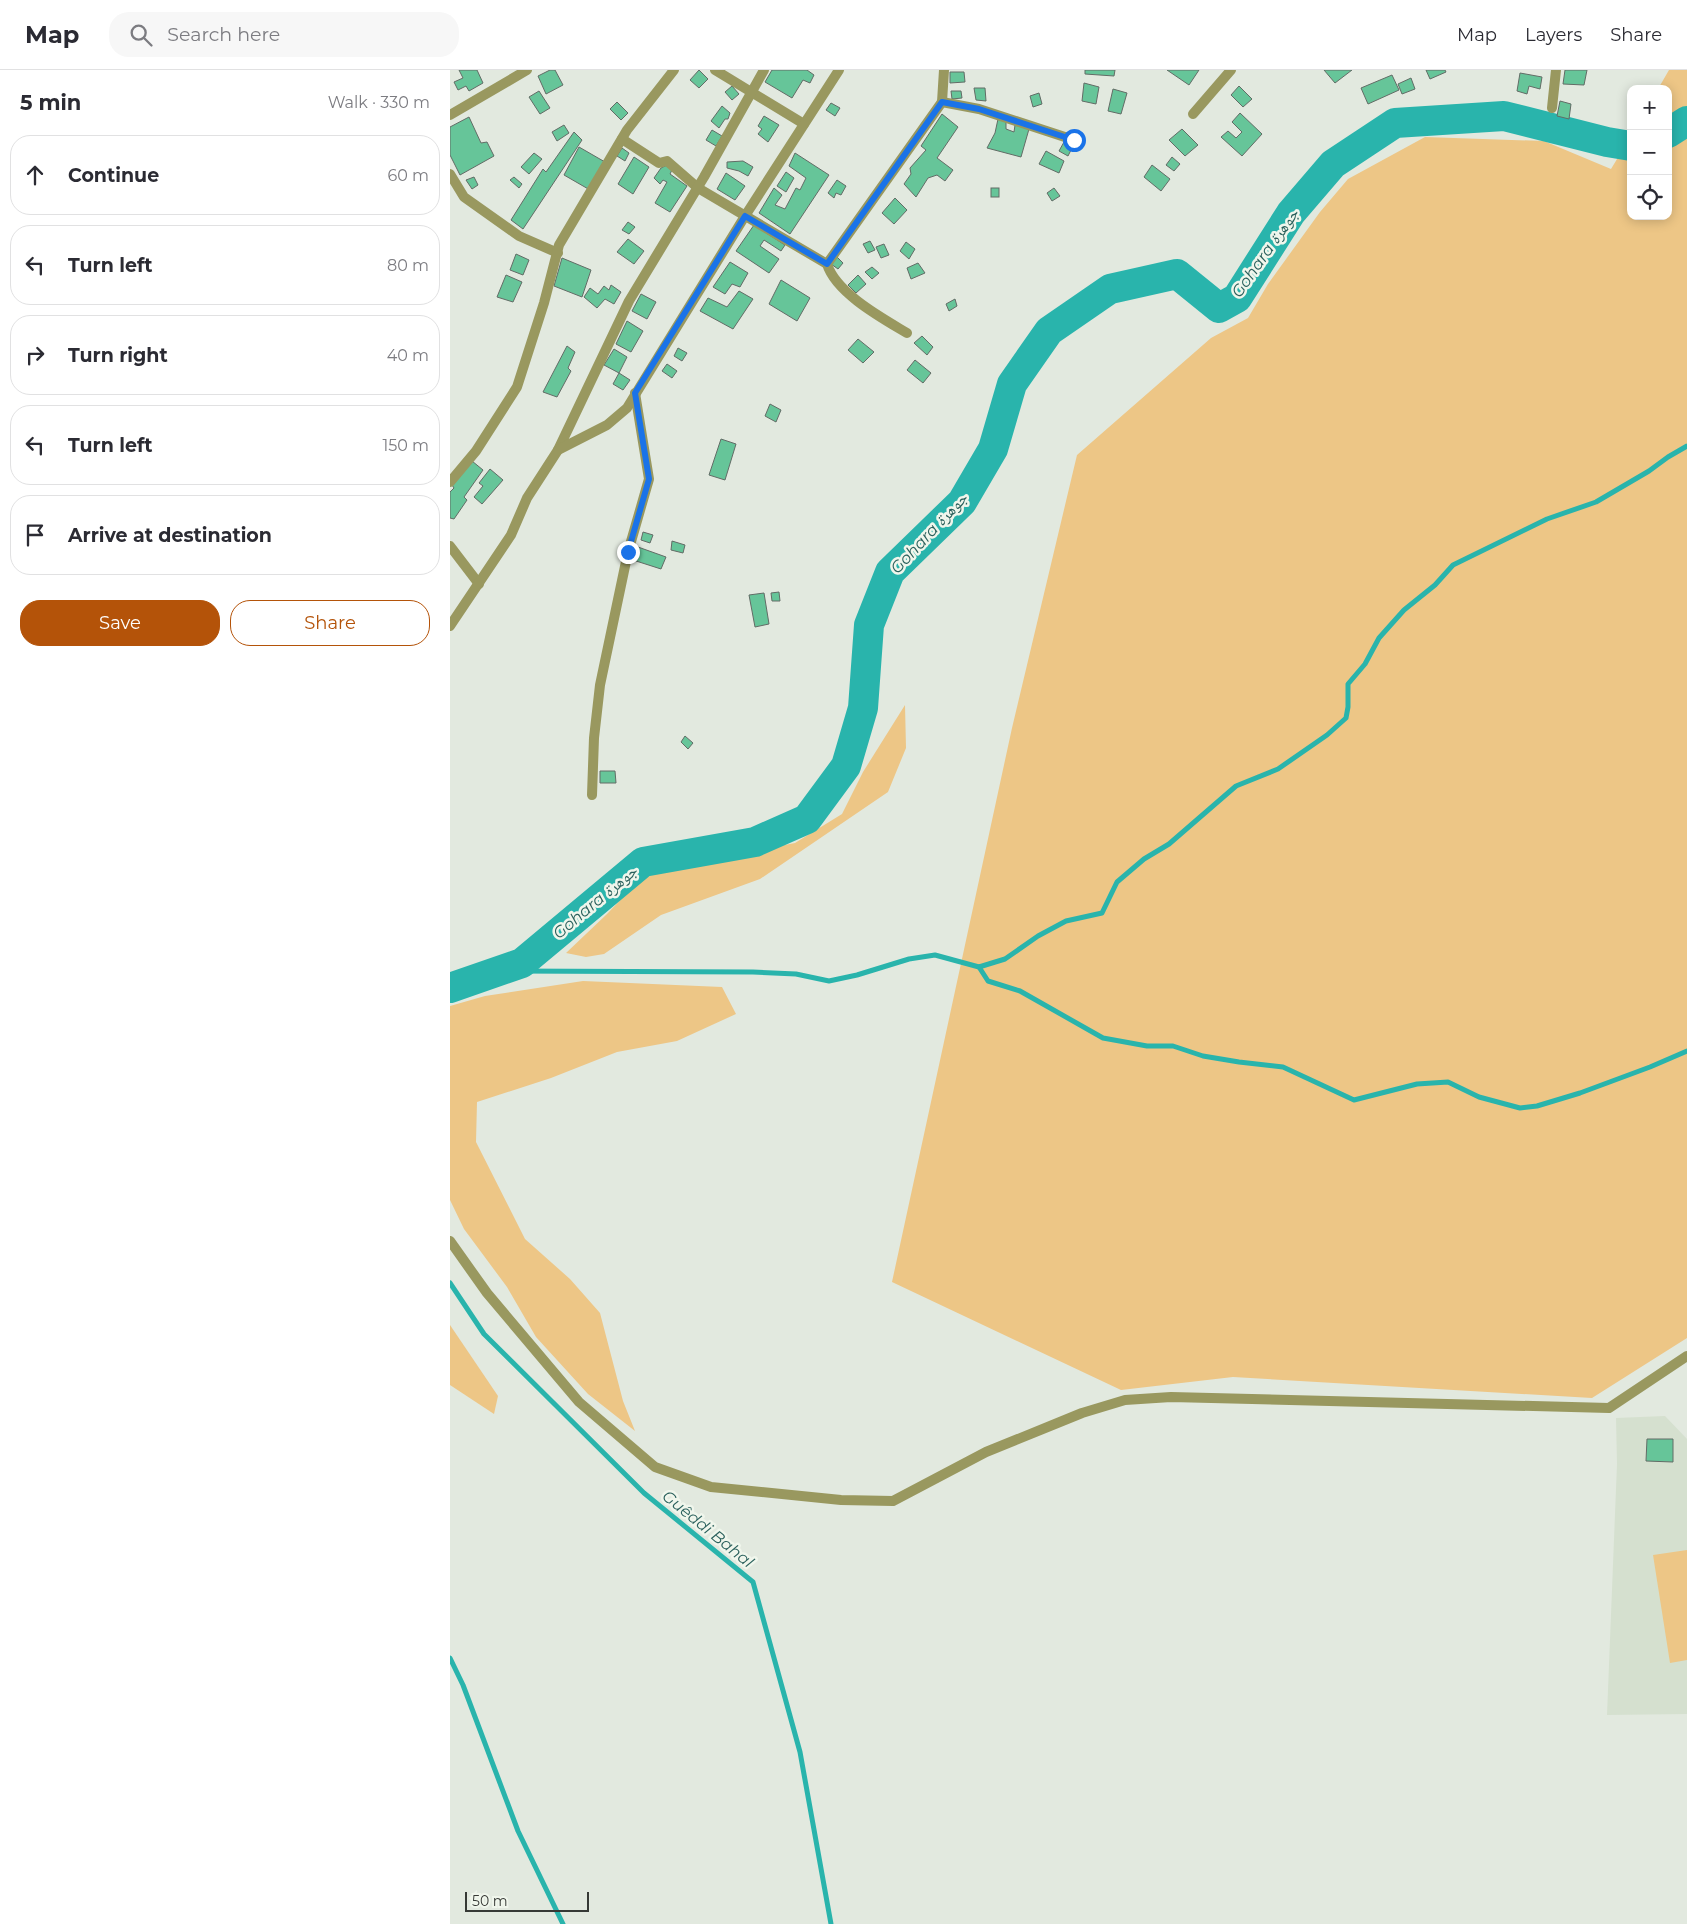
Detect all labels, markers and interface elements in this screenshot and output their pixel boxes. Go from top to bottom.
search box [109,12,459,57]
text: Map [25,20,79,49]
icon: search [127,21,155,49]
text: Search here [167,23,280,46]
text: Map [1457,24,1497,46]
text: Layers [1525,24,1582,46]
text: Share [1610,24,1662,46]
map controls [1627,85,1672,220]
button: + [1627,85,1672,130]
text: 5 min [20,90,81,115]
text: Walk · 330 m [328,93,430,112]
route start [1063,129,1086,152]
button: − [1627,130,1672,175]
icon: ahead [21,161,49,189]
text: Continue [68,164,159,187]
text: 60 m [387,166,429,185]
button: locate [1627,175,1672,220]
water label: Gohara جوهرة [1227,204,1303,301]
icon: left [21,251,49,279]
text: Turn left [68,254,153,277]
text: 80 m [387,256,429,275]
icon: right [21,341,49,369]
text: Turn right [68,344,168,367]
text: 40 m [387,346,429,365]
icon: left [21,431,49,459]
text: Turn left [68,434,153,457]
text: 150 m [382,436,429,455]
water label: Gohara جوهرة [887,488,972,578]
icon: arrive [21,521,49,549]
text: Arrive at destination [68,524,272,547]
route end [617,541,640,564]
button: Save [20,600,220,646]
button: Share [230,600,430,646]
water label: Gohara جوهرة [549,861,642,943]
water label: Guêddi Bahal [659,1486,758,1572]
scale bar [465,1889,589,1912]
text: 50 m [472,1892,508,1910]

